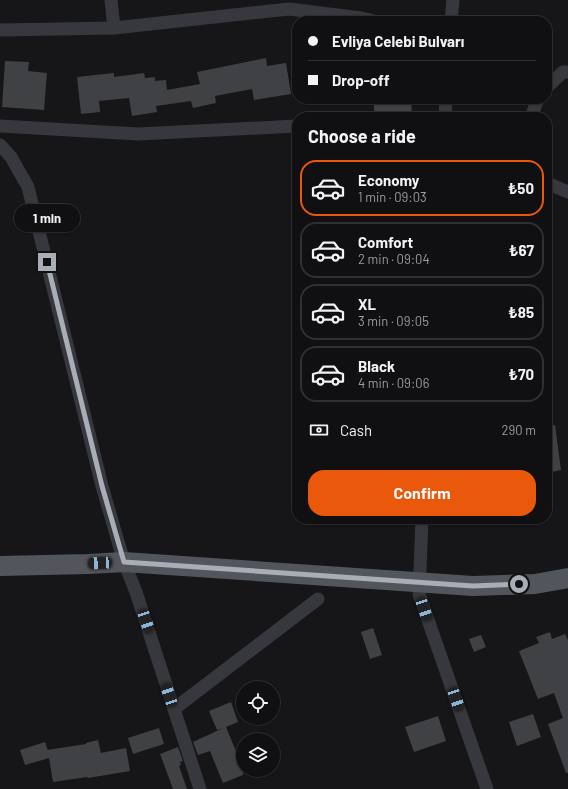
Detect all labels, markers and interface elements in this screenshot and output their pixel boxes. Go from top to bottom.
text: Evliya Celebi Bulvarı [332,32,464,50]
text: Drop-off [332,71,390,89]
text: Choose a ride [308,125,416,147]
icon: car [310,170,346,206]
text: Economy [358,171,419,189]
text: ₺50 [508,179,534,197]
text: 1 min · 09:03 [358,189,427,205]
callout: 1 min [14,204,80,232]
text: 1 min [33,210,61,226]
icon: car [310,232,346,268]
text: Comfort [358,233,413,251]
text: ₺67 [509,241,534,259]
text: 2 min · 09:04 [358,251,430,267]
route end [38,253,56,271]
icon: car [310,294,346,330]
text: XL [358,295,376,313]
text: ₺85 [508,303,534,321]
text: 3 min · 09:05 [358,313,429,329]
icon: car [310,356,346,392]
text: Black [358,357,395,375]
text: ₺70 [508,365,534,383]
text: 4 min · 09:06 [358,375,429,391]
icon: cash [308,419,330,441]
text: Cash [340,421,372,439]
text: 290 m [502,422,536,438]
button: Confirm [308,470,536,516]
car [88,556,112,570]
route start [510,575,528,593]
car [414,596,434,622]
car [137,608,155,634]
map controls [236,681,280,777]
button: locate [236,681,280,725]
car [160,682,178,708]
car [446,686,466,712]
button: layers [236,733,280,777]

